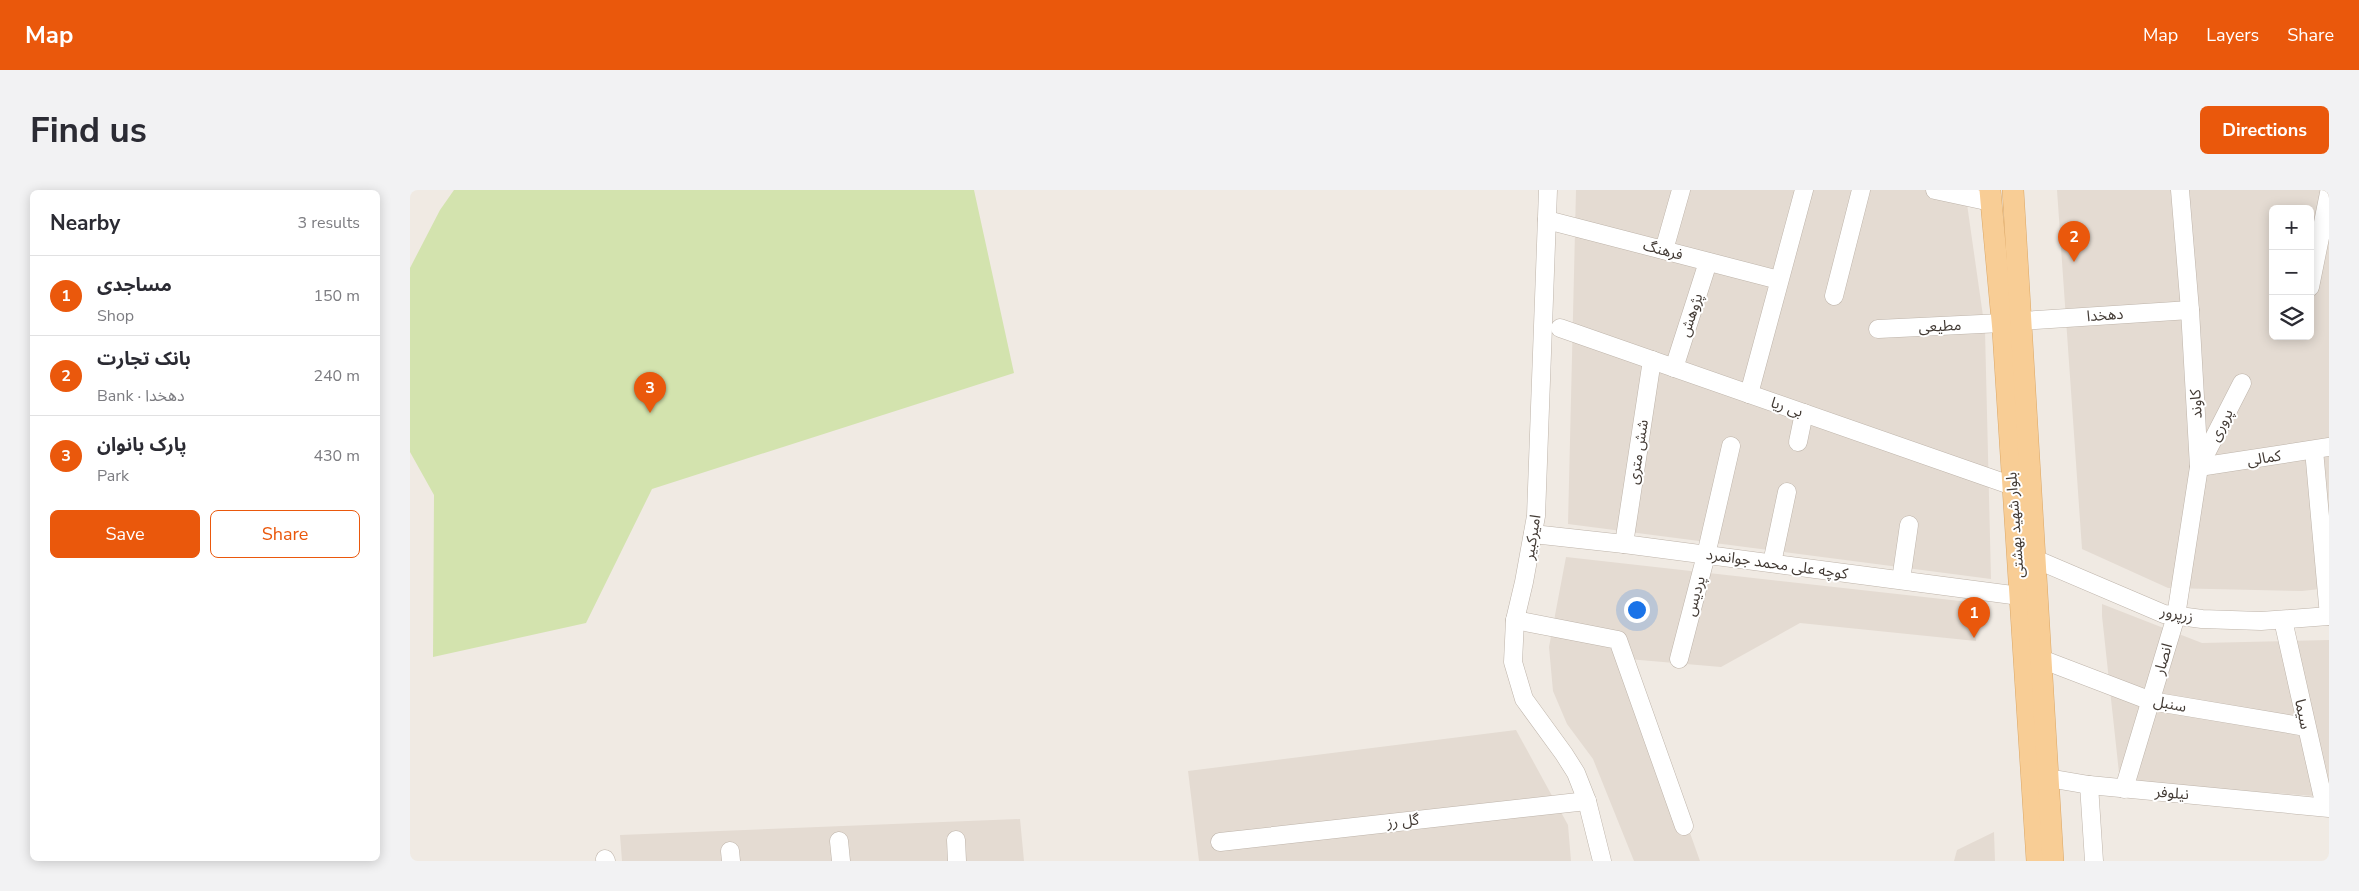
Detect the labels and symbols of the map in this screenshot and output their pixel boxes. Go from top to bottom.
pin: 2 [2058,221,2090,262]
street label: فرهنگ [1641,235,1685,265]
street label: پژوهش [1675,291,1708,339]
street label: دهخدا [2086,304,2124,326]
street label: مطیعی [1918,315,1962,337]
pin: 3 [634,372,666,413]
street label: کاوند [2185,388,2207,419]
street label: بی ریا [1768,392,1806,422]
street label: پروری [2204,405,2238,445]
street label: شش متری [1623,418,1653,486]
street label: کمالی [2246,445,2283,471]
street label: بلوار شهید بهشتی [2001,471,2029,579]
street label: امیرکبیر [1518,513,1545,562]
street label: کوچه علی محمد جوانمرد [1705,544,1850,584]
street label: پردیس [1680,574,1710,618]
your location [1624,597,1650,623]
pin: 1 [1958,597,1990,638]
street label: زرپرور [2158,601,2195,627]
street label: انصار [2149,641,2177,678]
street label: سنبل [2152,691,2188,717]
street label: سیما [2290,697,2316,731]
street label: نیلوفر [2153,781,2190,804]
street label: گل رز [1385,809,1421,833]

